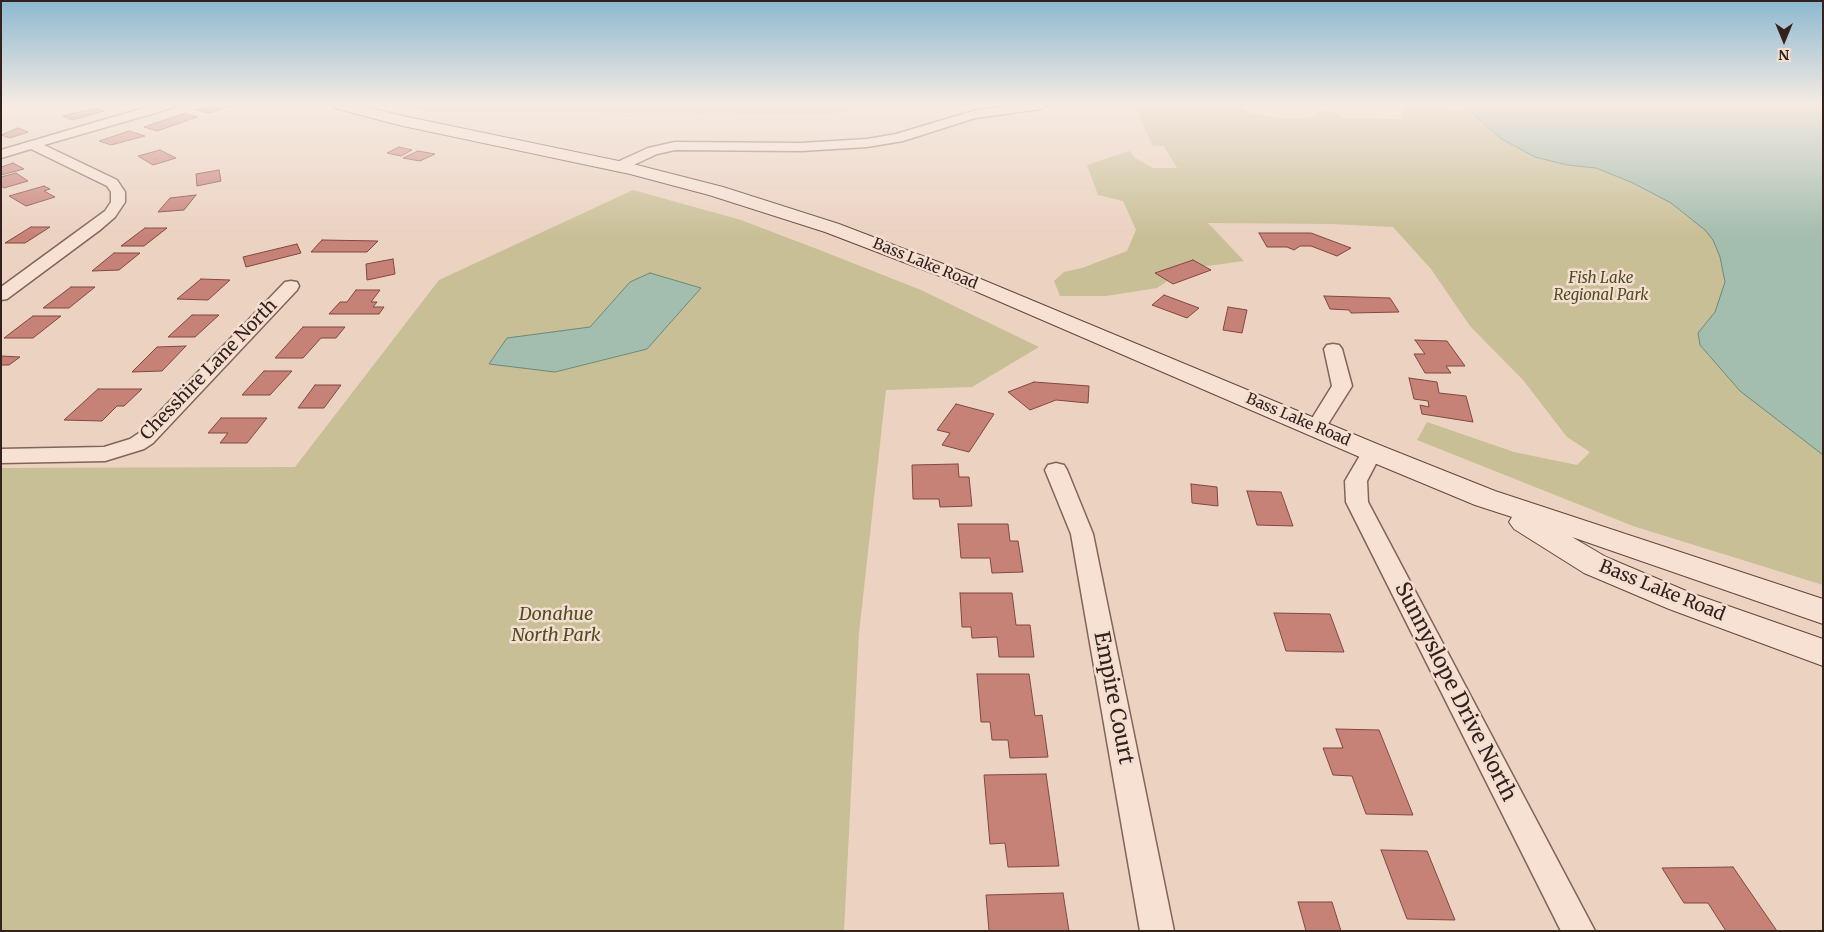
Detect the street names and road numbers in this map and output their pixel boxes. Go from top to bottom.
street label: Bass Lake Road [870,235,980,293]
street label: Chesshire Lane North [136,295,282,445]
street label: Bass Lake Road [1243,390,1353,450]
street label: Bass Lake Road [1596,556,1728,626]
street label: Sunnyslope Drive North [1389,578,1521,806]
street label: Empire Court [1088,629,1138,767]

